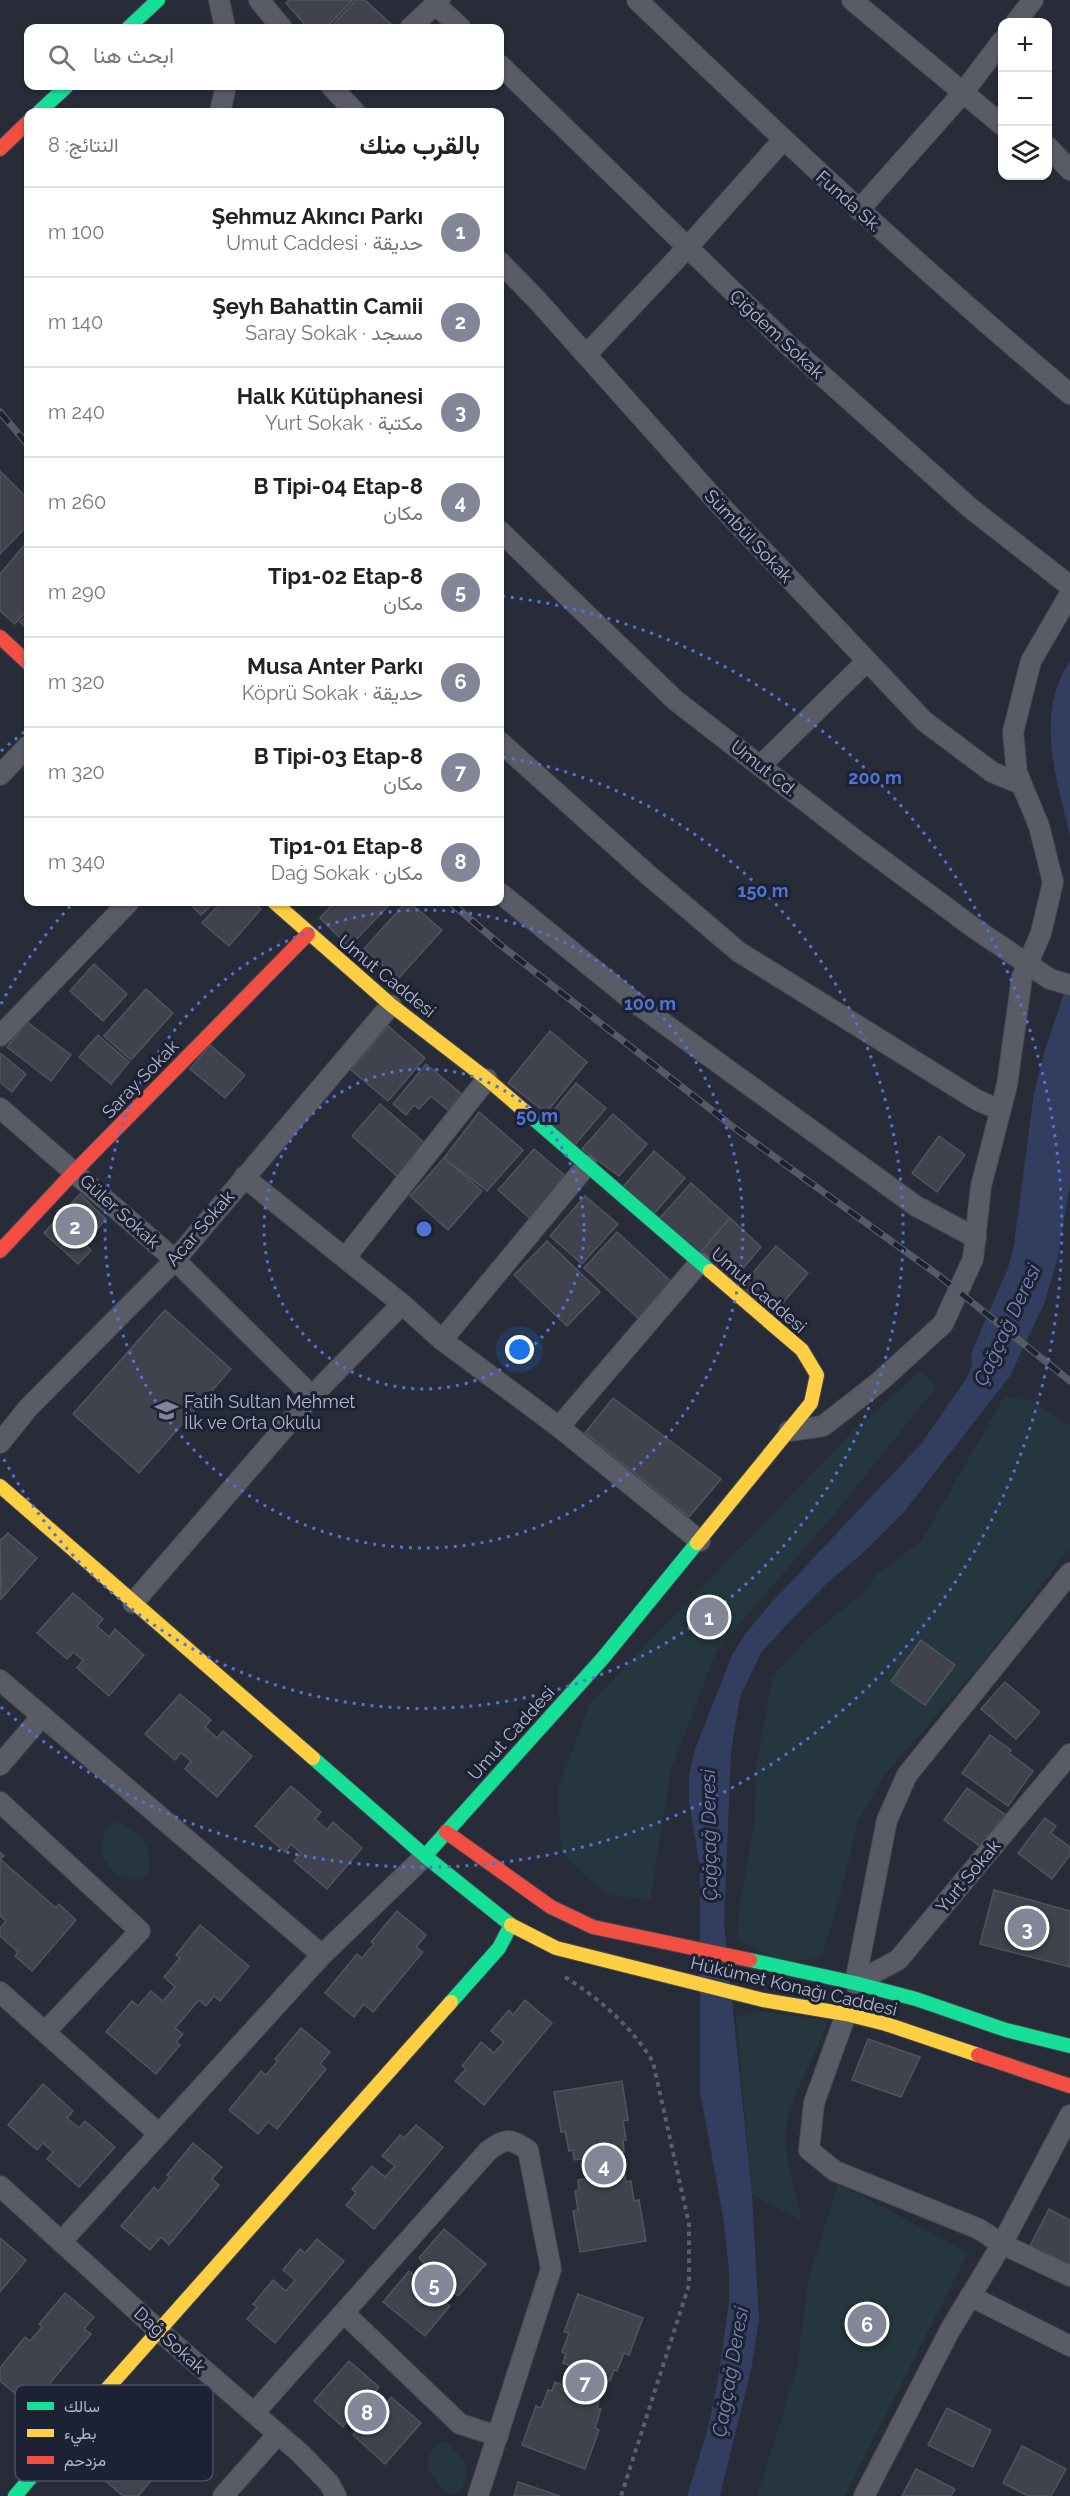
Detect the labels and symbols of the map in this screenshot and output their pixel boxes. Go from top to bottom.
street label: Funda Sk. [812,166,886,236]
street label: Çiğdem Sokak [726,285,829,383]
street label: Sümbül Sokak [701,485,798,587]
street label: Umut Cd. [727,736,801,800]
text: 200 m [848,767,902,788]
text: 150 m [738,880,789,901]
street label: Umut Caddesi [334,930,440,1022]
text: 100 m [624,993,676,1014]
street label: Saray Sokak [97,1035,183,1123]
text: 50 m [516,1105,558,1126]
street label: Güler Sokak [76,1170,165,1253]
street label: Acar Sokak [162,1186,239,1270]
pin: 2 [56,1204,94,1248]
centre of rings [414,1219,434,1239]
street label: Umut Caddesi [707,1243,811,1337]
water label: Çağçağ Deresi [968,1260,1046,1390]
your location [505,1335,534,1364]
place label: Fatih Sultan Mehmet İlk ve Orta Okulu [184,1391,355,1433]
school or university icon: Fatih Sultan Mehmet İlk ve Orta Okulu [153,1398,179,1424]
pin: 1 [690,1594,728,1640]
street label: Umut Caddesi [463,1682,559,1784]
water label: Çağçağ Deresi [696,1768,722,1901]
street label: Yurt Sokak [931,1835,1005,1917]
pin: 3 [1008,1906,1046,1950]
street label: Hükümet Konağı Caddesi [689,1952,899,2020]
pin: 4 [584,2142,624,2188]
pin: 5 [414,2262,454,2306]
street label: Dağ Sokak [130,2302,210,2378]
pin: 6 [848,2302,886,2346]
water label: Çağçağ Deresi [707,2304,753,2439]
pin: 7 [566,2360,604,2404]
legend [15,2385,213,2481]
pin: 8 [348,2390,386,2434]
text: سالك [64,2397,100,2416]
text: بطيء [64,2424,96,2447]
text: مزدحم [64,2451,106,2471]

